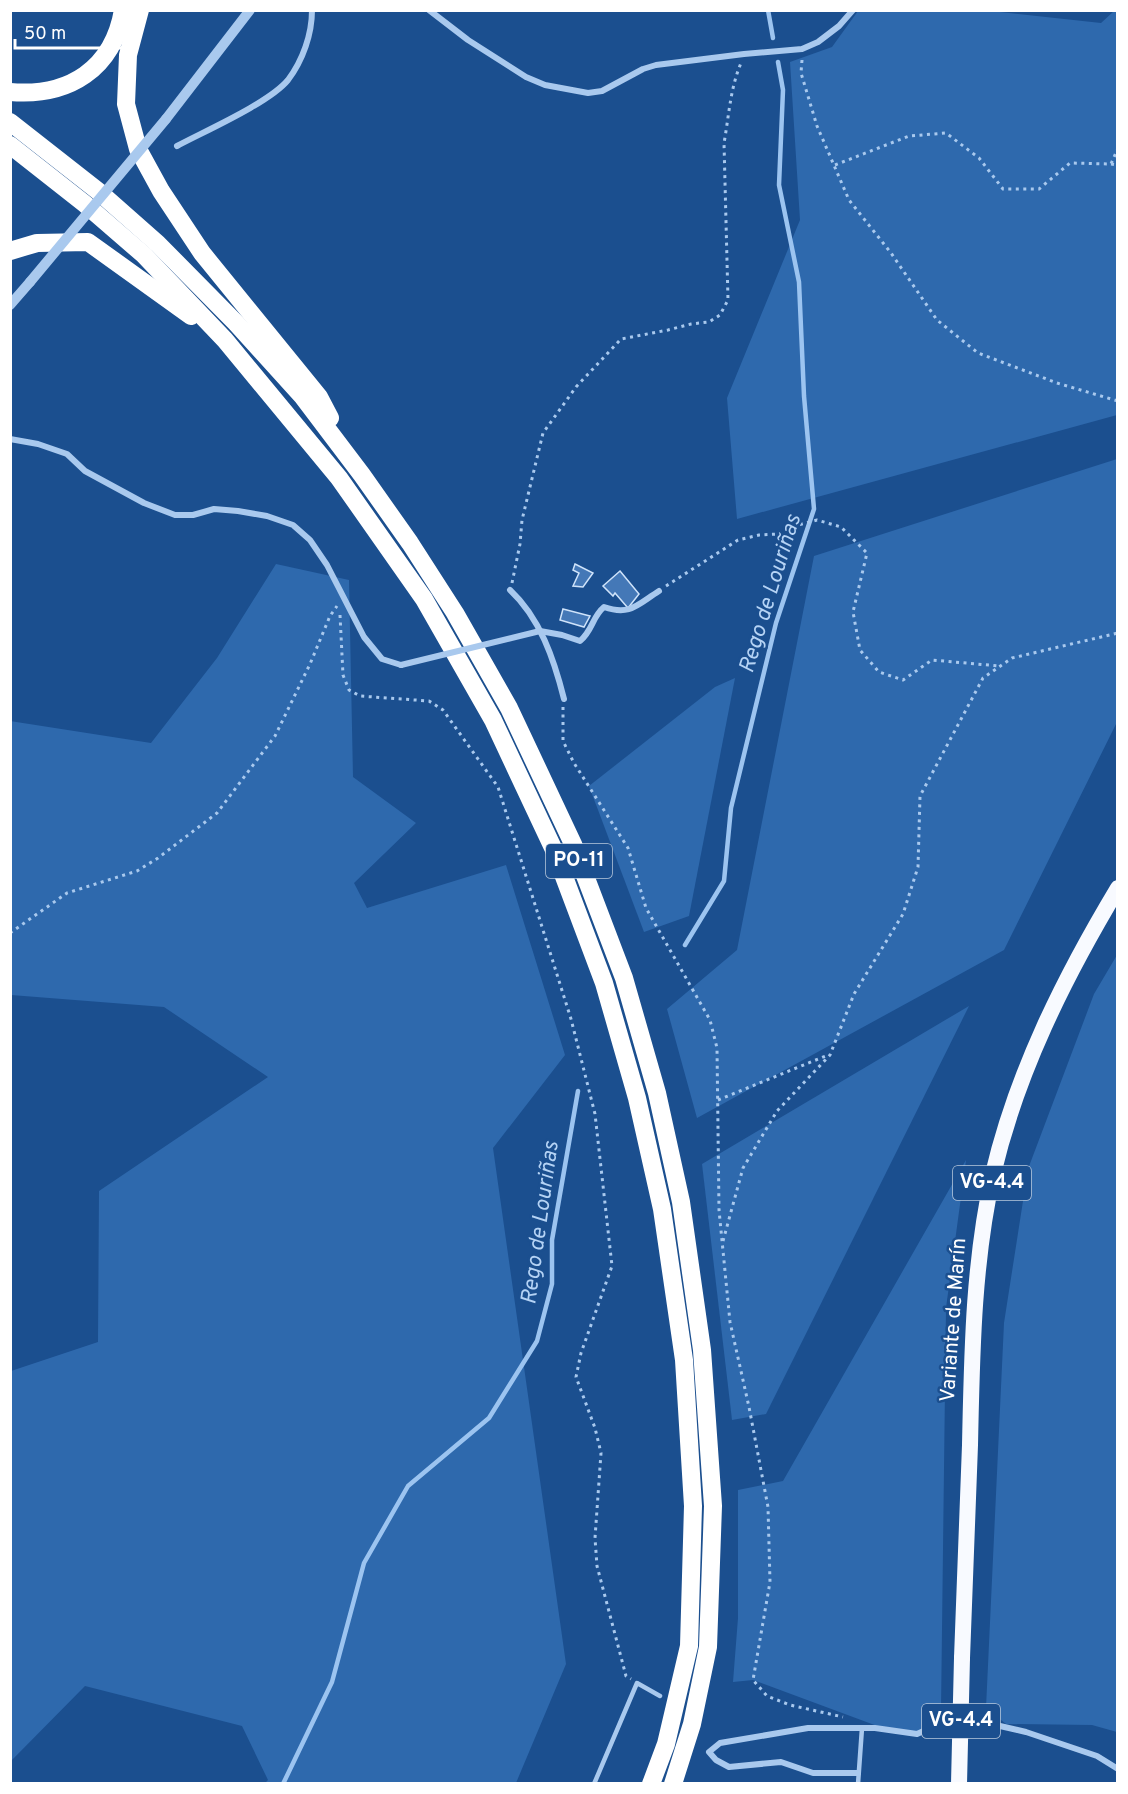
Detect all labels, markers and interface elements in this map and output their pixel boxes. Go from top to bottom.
scale bar [15,12,124,50]
text: 50 m [24,23,66,46]
water label: Rego de Louriñas [734,510,808,677]
road number: PO-11 [546,844,612,878]
water label: Rego de Louriñas [516,1139,566,1306]
road number: VG-4.4 [953,1166,1031,1200]
street label: Variante de Marín [935,1237,973,1403]
road number: VG-4.4 [922,1704,1000,1738]

